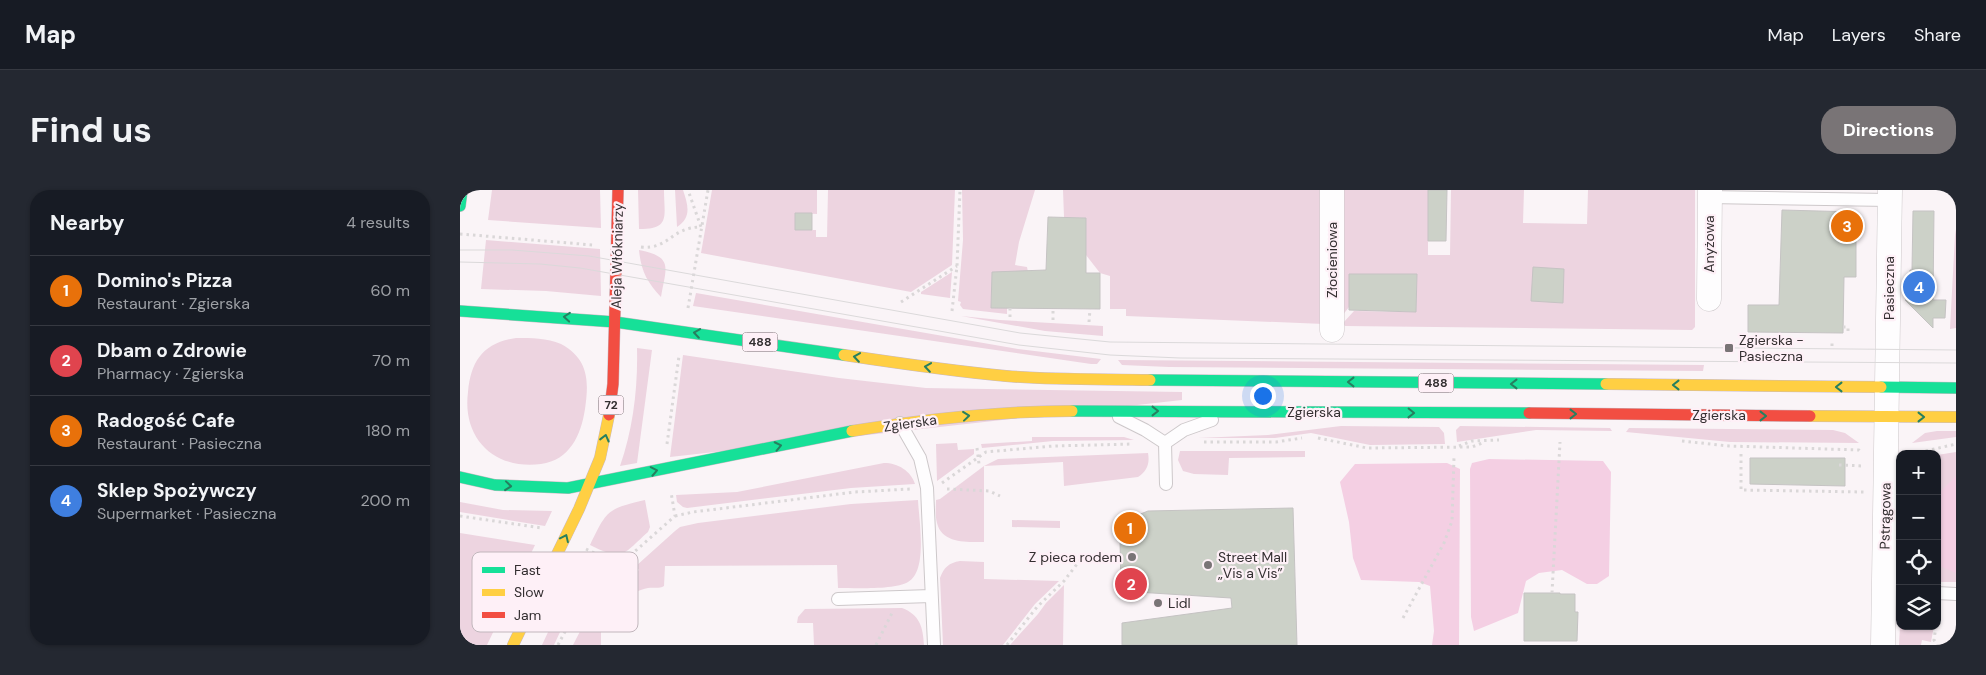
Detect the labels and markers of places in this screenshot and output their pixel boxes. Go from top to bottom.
pin: 3 [1831,207,1863,245]
pin: 4 [1903,268,1935,306]
place label: Zgierska - Pasieczna [1739,331,1804,365]
marker: Zgierska - Pasieczna [1723,342,1735,354]
pin: 1 [1114,509,1146,547]
place label: Z pieca rodem [1029,548,1122,566]
place label: Street Mall „Vis a Vis” [1218,548,1287,582]
marker: Z pieca rodem [1126,551,1138,563]
marker: Street Mall „Vis a Vis” [1202,559,1214,571]
pin: 2 [1115,565,1147,603]
place label: Lidl [1168,594,1191,612]
marker: Lidl [1152,597,1164,609]

